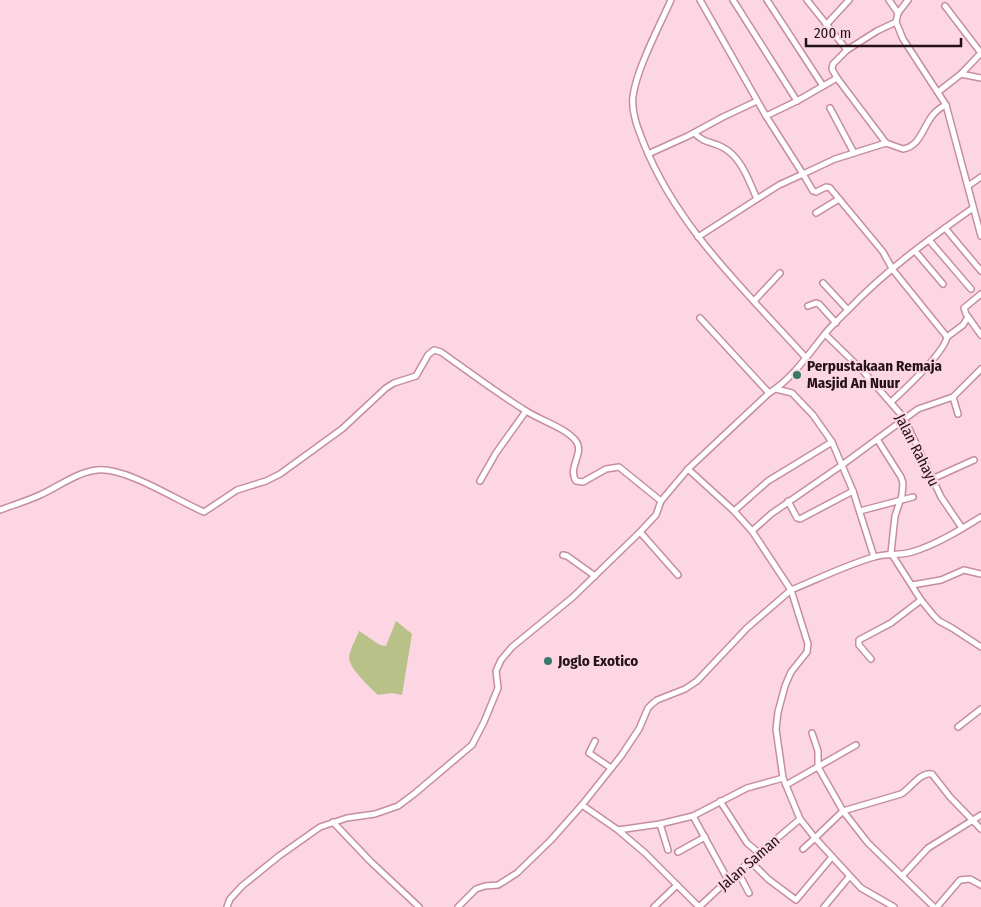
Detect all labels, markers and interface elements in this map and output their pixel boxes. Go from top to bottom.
scale bar [806,15,961,47]
text: 200 m [814,24,851,42]
place label: Perpustakaan Remaja Masjid An Nuur [807,357,943,392]
marker: Perpustakaan Remaja Masjid An Nuur [791,369,803,381]
street label: Jalan Rahayu [891,411,943,489]
place label: Joglo Exotico [557,652,638,670]
marker: Joglo Exotico [542,655,554,667]
street label: Jalan Saman [715,831,783,895]

